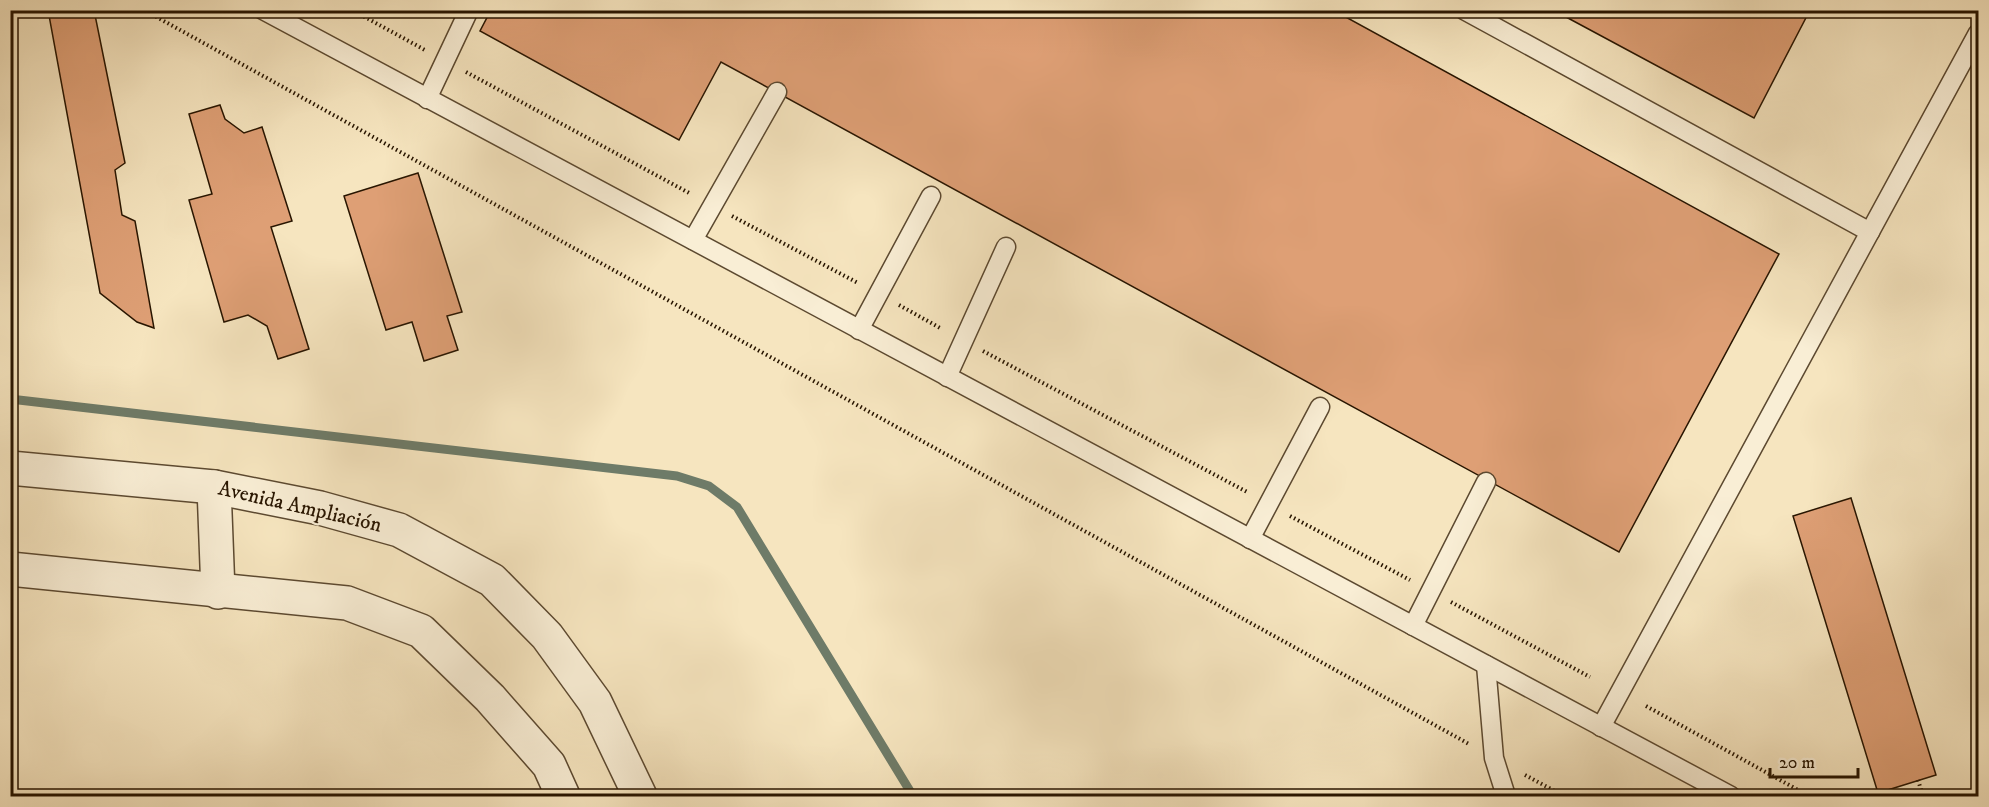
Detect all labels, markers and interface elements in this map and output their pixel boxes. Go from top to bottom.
street label: Avenida Ampliación [216,476,384,538]
scale bar [1770,741,1858,779]
text: 20 m [1779,752,1815,774]

